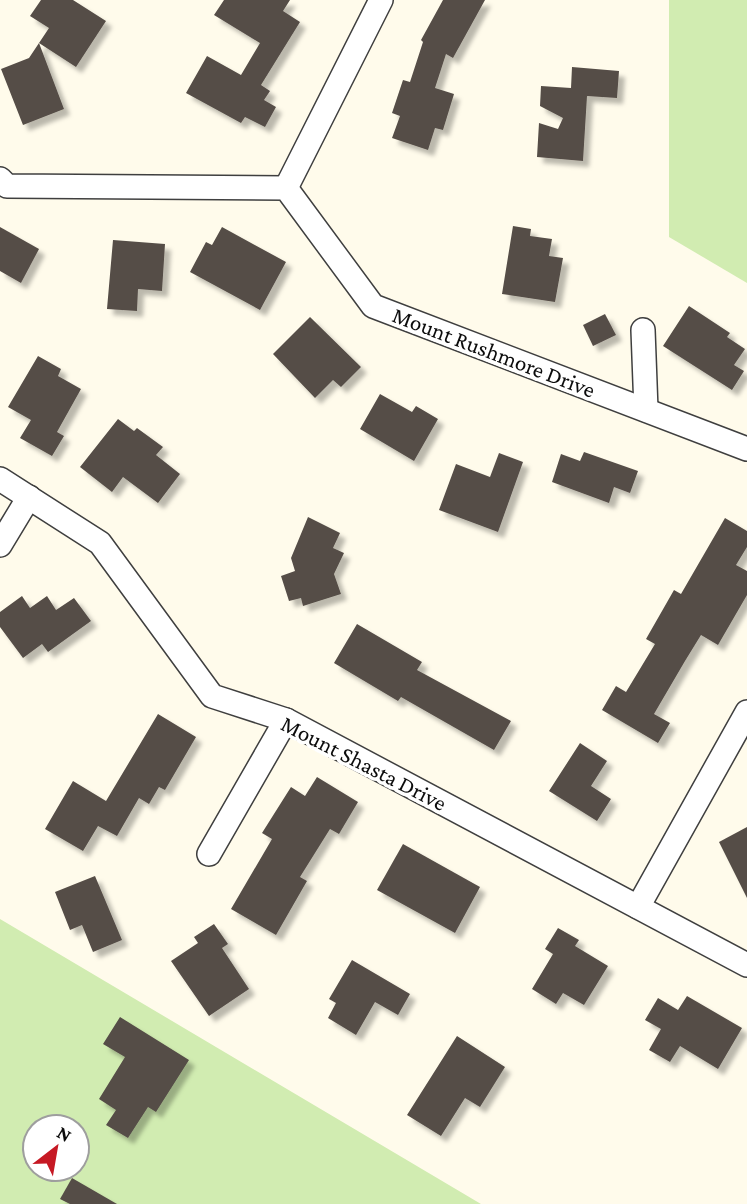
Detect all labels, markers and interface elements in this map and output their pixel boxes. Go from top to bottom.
street label: Mount Rushmore Drive [389,301,599,403]
street label: Mount Shasta Drive [277,710,451,816]
north arrow [21,1113,91,1183]
text: N [54,1122,75,1146]

